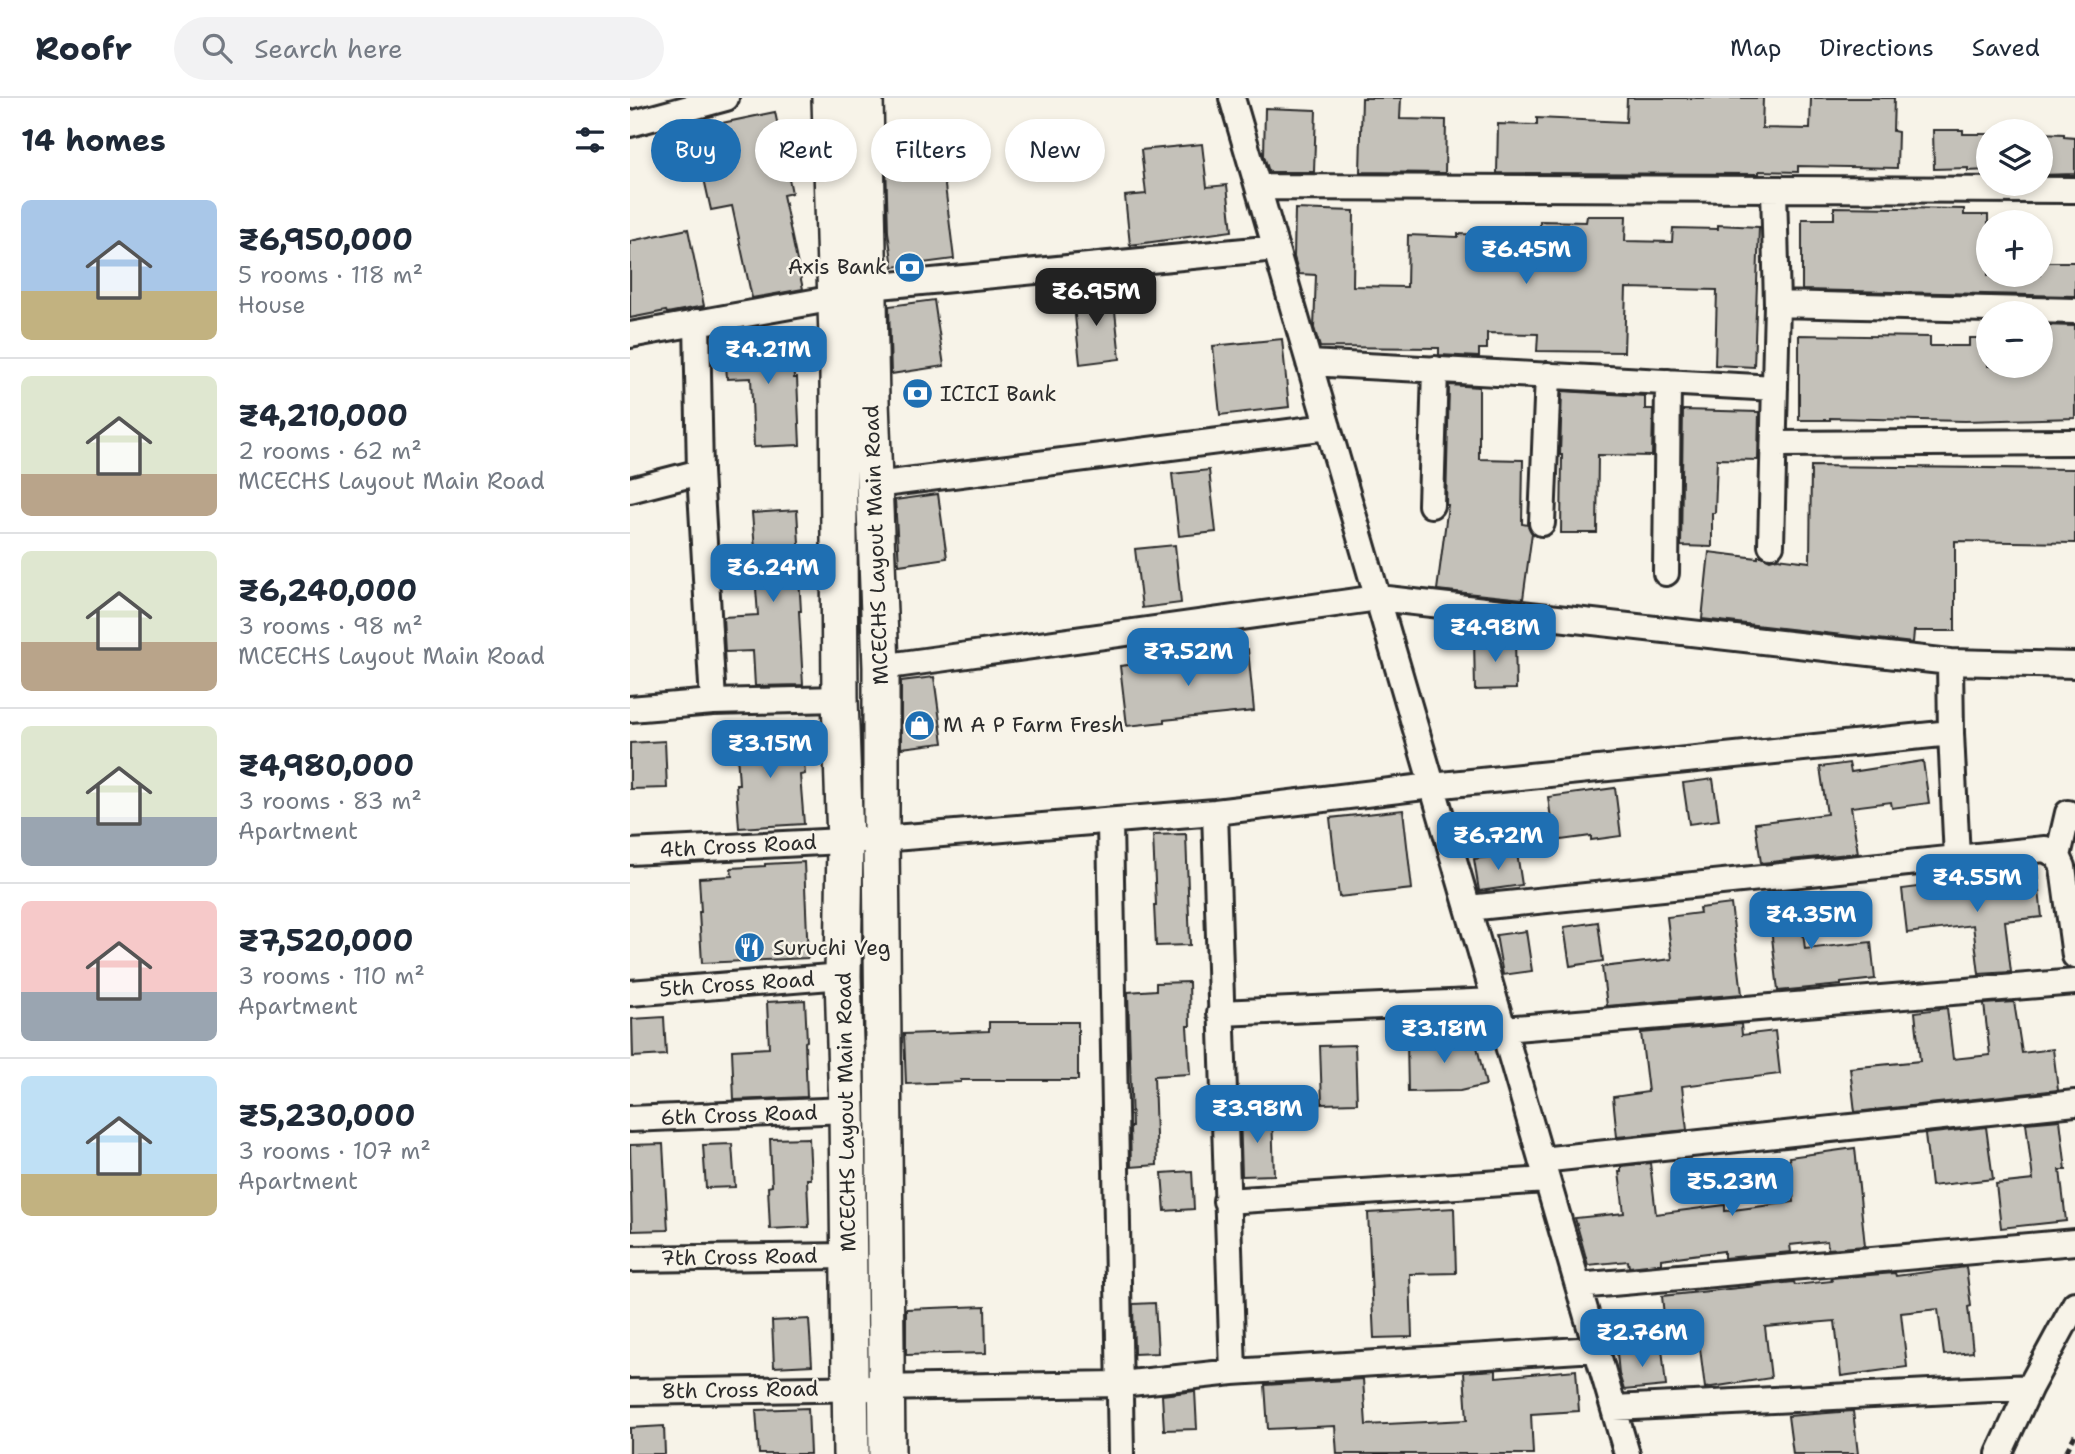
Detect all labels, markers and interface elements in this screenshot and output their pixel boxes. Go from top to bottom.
search box [174,17,664,80]
text: Roofr [35,26,132,71]
icon: search [198,29,236,67]
text: Search here [254,31,403,66]
text: Map [1730,32,1781,64]
text: Directions [1819,32,1934,64]
text: Saved [1972,32,2040,64]
chip: Buy [651,119,741,182]
chip: Rent [755,119,857,182]
chip: Filters [871,119,991,182]
chip: New [1005,119,1105,182]
map controls [1976,119,2053,378]
button: layers [1976,119,2053,196]
text: 14 homes [21,120,166,161]
icon: filters [571,121,609,159]
button: + [1976,210,2053,287]
text: ₹6,950,000 [238,219,413,260]
pin: ₹6.45M [1469,226,1583,286]
icon: home [77,228,161,312]
text: ₹6.45M [1481,234,1571,264]
bank icon: Axis Bank [893,250,927,284]
place label: Axis Bank [788,253,887,281]
text: 5 rooms · 118 m² [238,260,423,290]
pin: ₹6.95M [1039,268,1153,328]
text: ₹6.95M [1051,276,1141,306]
text: House [238,290,306,320]
button: − [1976,301,2053,378]
pin: ₹4.21M [711,327,825,386]
text: ₹4.21M [725,334,811,364]
bank icon: ICICI Bank [900,377,934,411]
place label: ICICI Bank [940,380,1056,408]
text: ₹4,210,000 [238,395,408,436]
icon: home [77,404,161,488]
street label: MCECHS Layout Main Road [857,405,895,685]
text: 2 rooms · 62 m² [238,436,422,466]
text: MCECHS Layout Main Road [238,466,545,496]
pin: ₹6.24M [716,545,830,604]
text: ₹6.24M [727,552,819,582]
text: ₹6,240,000 [238,570,417,611]
icon: home [77,579,161,663]
pin: ₹4.98M [1438,604,1552,664]
text: 3 rooms · 98 m² [238,611,423,641]
text: ₹4.98M [1450,612,1540,642]
pin: ₹7.52M [1131,628,1245,688]
text: ₹7.52M [1143,636,1233,666]
text: MCECHS Layout Main Road [238,641,545,671]
shop icon: M A P Farm Fresh [903,708,937,742]
place label: M A P Farm Fresh [943,711,1124,739]
pin: ₹3.15M [713,720,827,780]
text: ₹3.15M [728,728,812,758]
text: ₹4,980,000 [238,745,414,786]
icon: home [77,754,161,838]
text: 3 rooms · 83 m² [238,786,422,816]
pin: ₹6.72M [1441,812,1555,872]
text: Apartment [238,816,358,846]
text: ₹6.72M [1453,820,1543,850]
street label: 4th Cross Road [659,828,817,864]
pin: ₹4.55M [1920,854,2034,914]
text: ₹4.55M [1932,862,2022,892]
pin: ₹4.35M [1754,892,1868,951]
text: ₹4.35M [1765,899,1857,929]
text: ₹7,520,000 [238,920,413,961]
icon: home [77,929,161,1013]
restaurant icon: Suruchi Veg [733,931,767,965]
place label: Suruchi Veg [773,934,891,962]
text: 3 rooms · 110 m² [238,961,425,991]
street label: 5th Cross Road [658,965,816,1003]
street label: MCECHS Layout Main Road [830,972,862,1252]
text: Apartment [238,991,358,1021]
pin: ₹3.18M [1387,1006,1501,1065]
text: ₹3.18M [1401,1013,1487,1043]
pin: ₹3.98M [1200,1086,1314,1145]
text: ₹3.98M [1211,1093,1303,1123]
text: ₹5,230,000 [238,1095,415,1136]
street label: 6th Cross Road [660,1098,818,1132]
icon: home [77,1104,161,1188]
text: 3 rooms · 107 m² [238,1136,431,1166]
pin: ₹5.23M [1675,1158,1789,1218]
text: Apartment [238,1166,358,1196]
text: ₹5.23M [1686,1166,1778,1196]
street label: 7th Cross Road [660,1242,818,1272]
pin: ₹2.76M [1585,1310,1699,1369]
text: ₹2.76M [1596,1317,1688,1347]
street label: 8th Cross Road [661,1375,819,1405]

